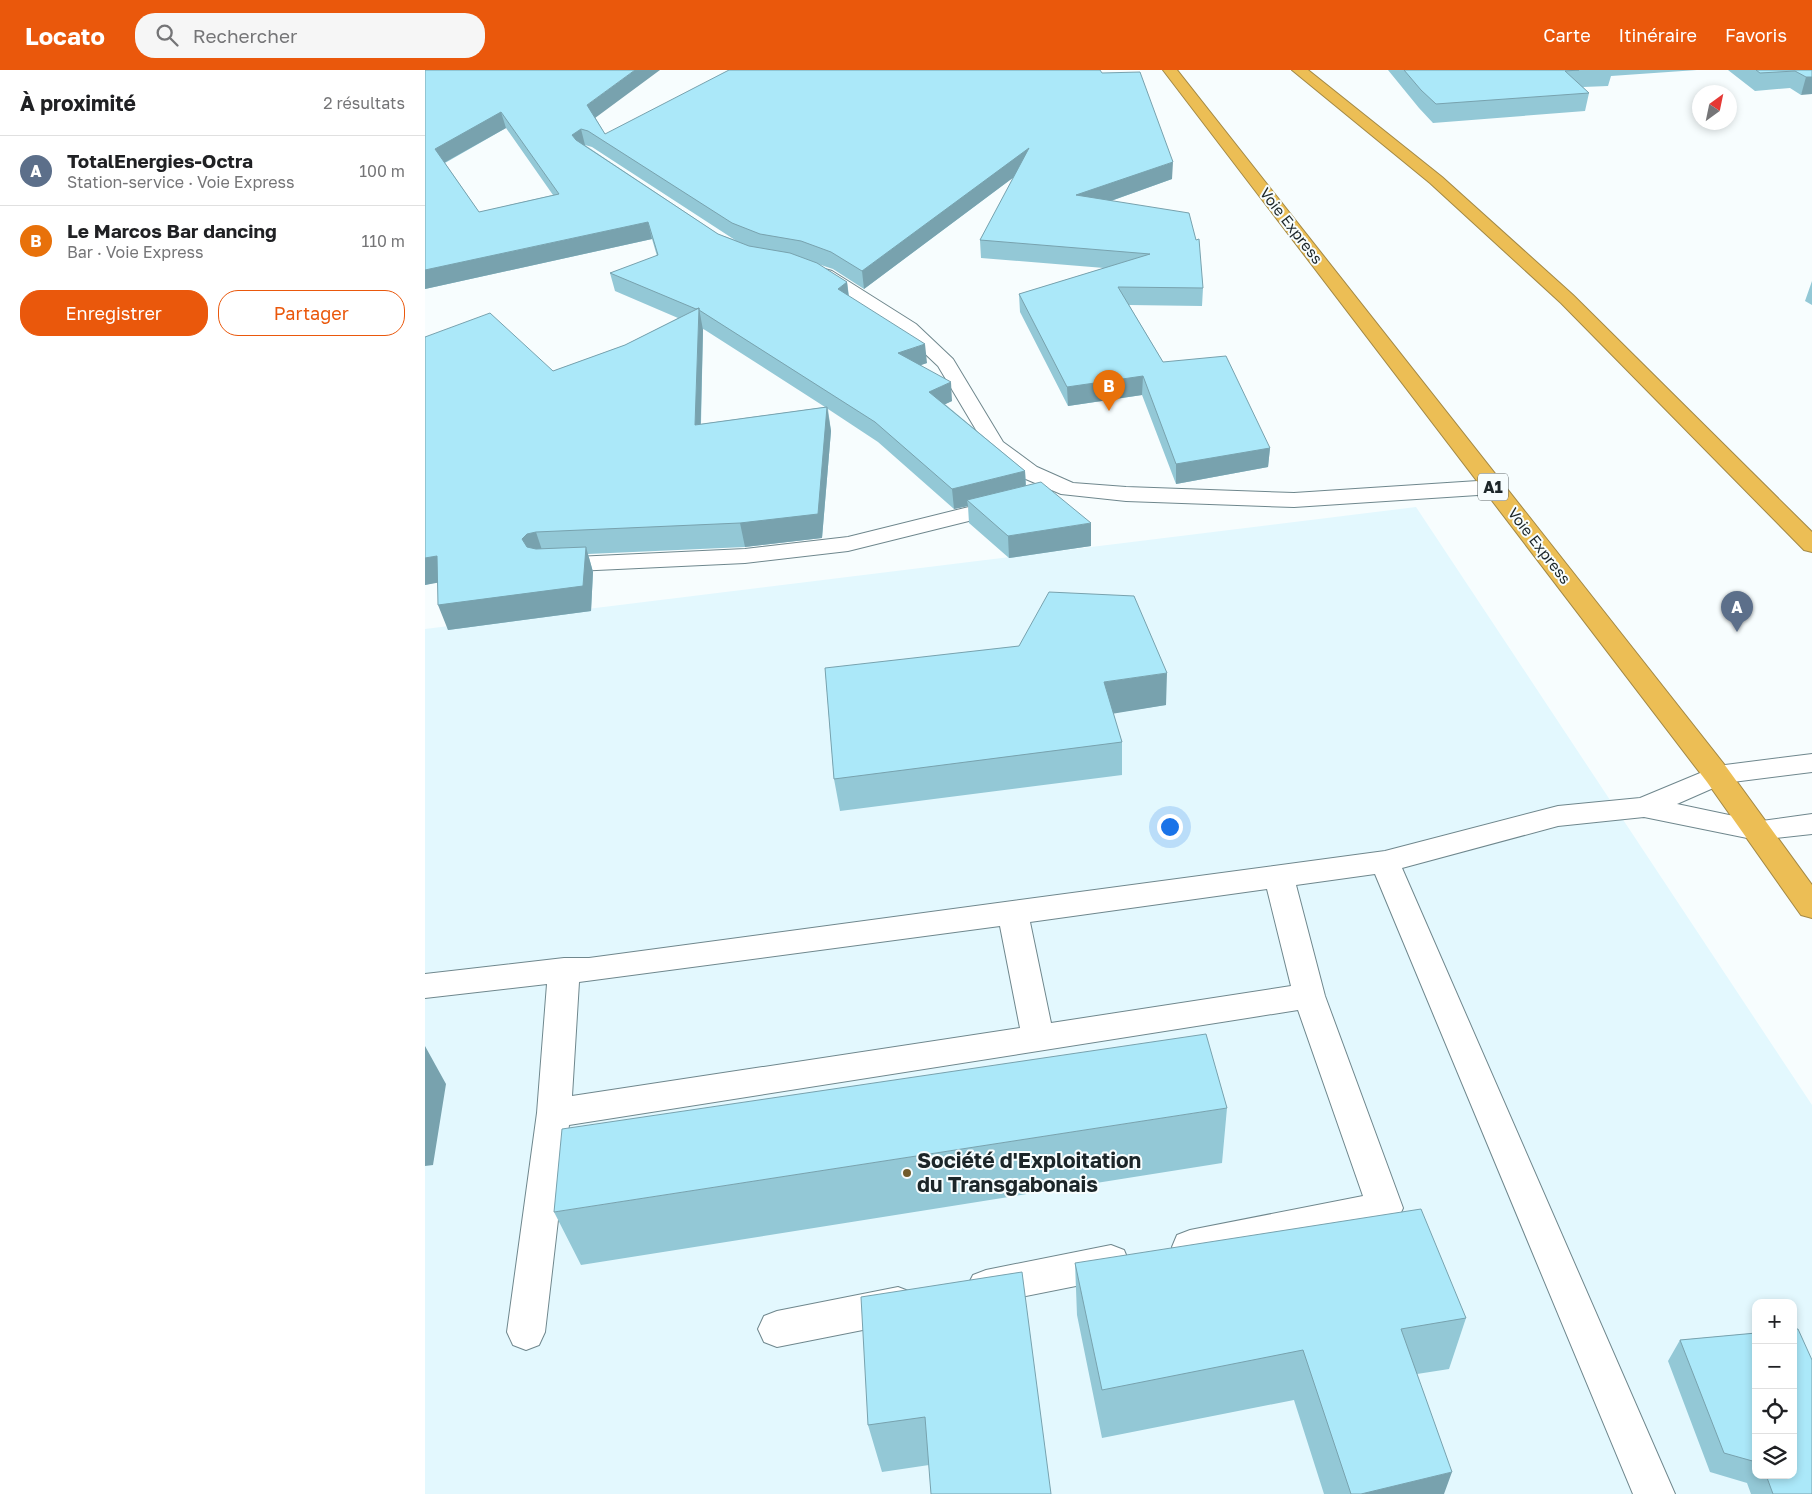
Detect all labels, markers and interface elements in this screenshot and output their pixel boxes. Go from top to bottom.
search box [135,13,485,58]
text: Locato [25,21,105,50]
icon: search [153,21,181,49]
text: Rechercher [193,24,297,47]
text: Carte [1543,24,1591,46]
text: Itinéraire [1619,24,1697,46]
text: Favoris [1725,24,1787,46]
north arrow [1692,85,1737,130]
text: À proximité [20,90,136,116]
text: 2 résultats [323,93,405,113]
text: TotalEnergies-Octra [67,149,253,172]
text: A [30,161,42,181]
text: 100 m [359,161,405,181]
text: Station-service · Voie Express [67,172,295,192]
street label: Voie Express [1257,184,1327,267]
text: Le Marcos Bar dancing [67,219,277,242]
text: B [30,231,42,251]
text: 110 m [361,231,405,251]
text: Bar · Voie Express [67,242,203,262]
button: Enregistrer [20,290,208,336]
button: Partager [218,290,405,336]
pin: B [1093,370,1125,411]
road number: A1 [1478,474,1508,501]
street label: Voie Express [1505,504,1575,587]
pin: A [1721,591,1753,632]
your location [1157,814,1183,840]
place label: Société d'Exploitation du Transgabonais [917,1147,1141,1197]
marker: Société d'Exploitation du Transgabonais [901,1167,913,1179]
map controls [1752,1299,1797,1479]
button: + [1752,1299,1797,1344]
button: − [1752,1344,1797,1389]
button: locate [1752,1389,1797,1434]
button: layers [1752,1434,1797,1479]

